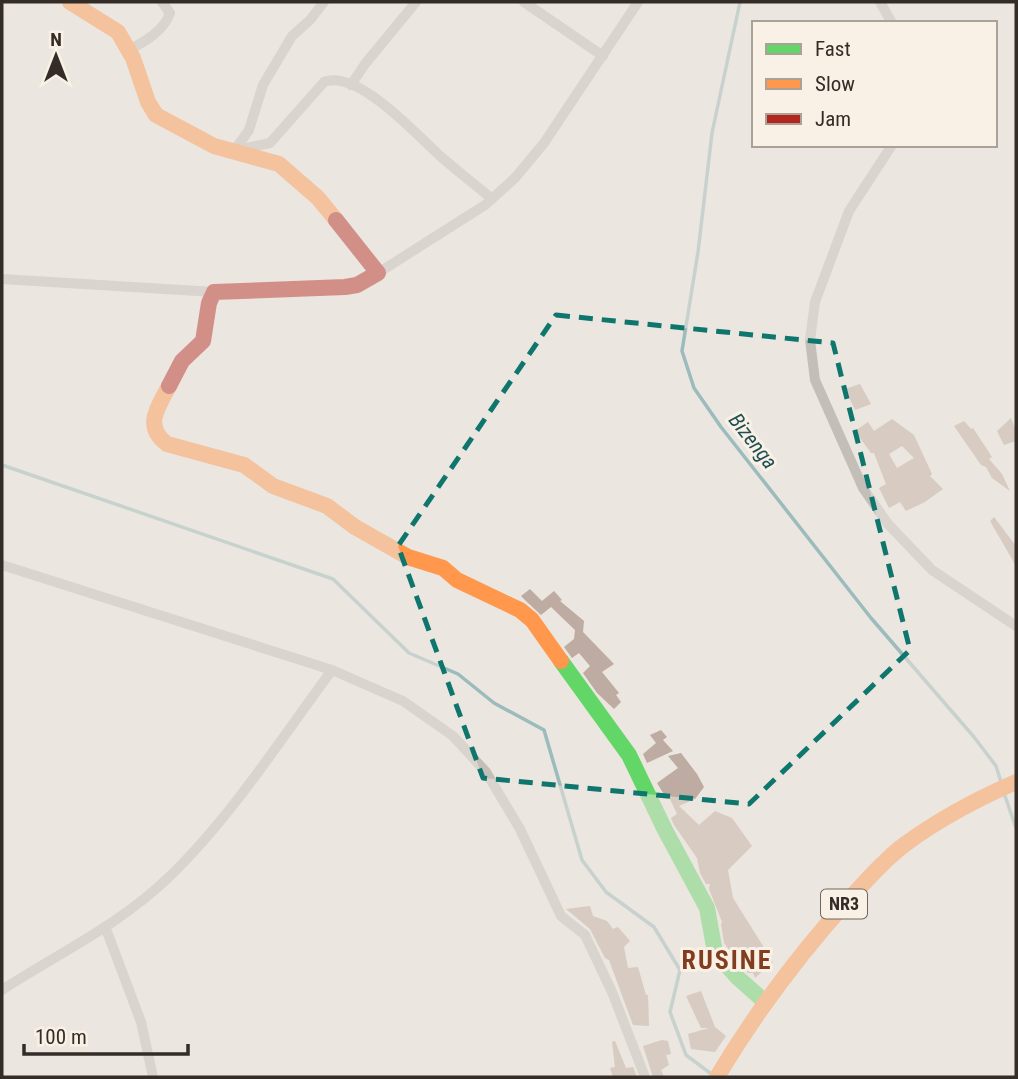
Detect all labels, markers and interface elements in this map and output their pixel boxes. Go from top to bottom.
north arrow [21,21,91,91]
legend [752,21,997,147]
text: N [50,28,62,51]
text: Fast [815,37,851,61]
text: Slow [815,72,855,96]
text: Jam [815,107,851,131]
water label: Bizenga [724,408,782,474]
road number: NR3 [821,890,867,918]
district label: RUSINE [682,945,772,975]
scale bar [24,1012,189,1056]
text: 100 m [35,1025,87,1049]

